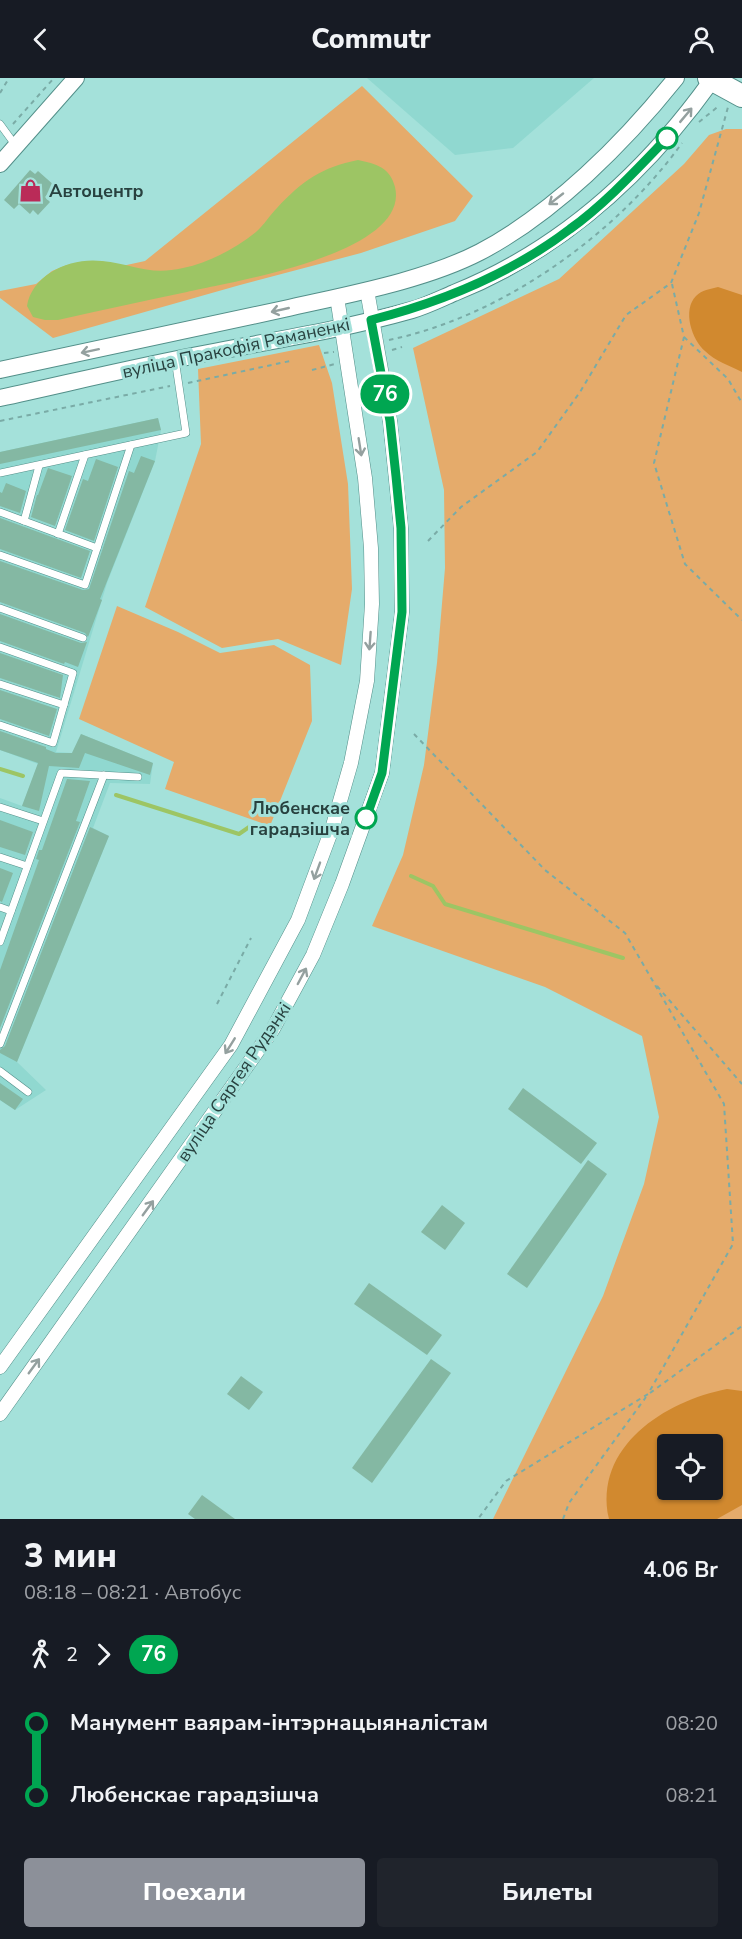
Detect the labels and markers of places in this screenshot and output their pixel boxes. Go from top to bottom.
unlabelled marker [656,127,678,149]
shop icon: Автоцентр [18,178,44,204]
place label: Автоцентр [49,179,144,203]
place label: Любенскае гарадзішча [250,796,350,841]
marker: Любенскае гарадзішча [355,807,377,829]

